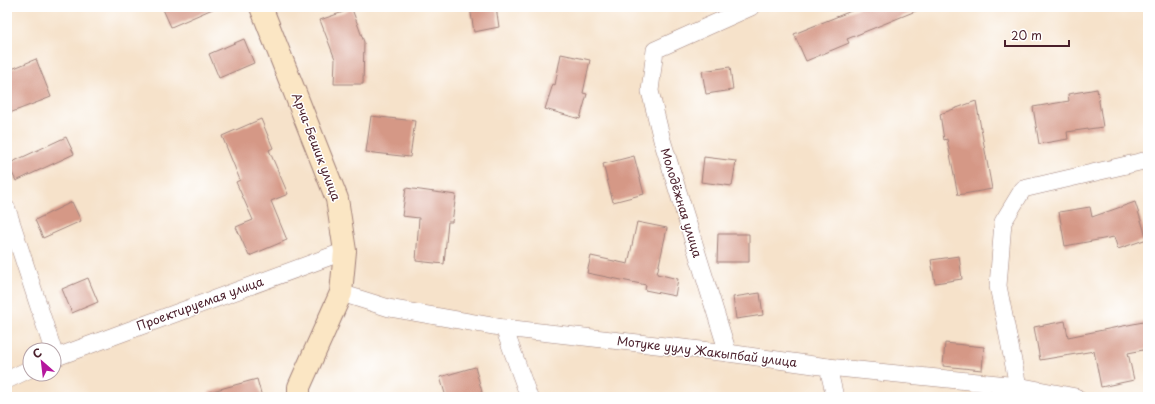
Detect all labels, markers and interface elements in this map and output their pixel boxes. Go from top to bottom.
scale bar [1005,22,1069,48]
text: 20 m [1011,26,1042,44]
street label: Арча-Бешик улица [288,90,346,204]
street label: Молодёжная улица [657,146,707,260]
street label: Проектируемая улица [134,272,266,334]
street label: Мотуке уулу Жакыпбай улица [616,331,799,371]
north arrow [22,342,62,382]
text: С [29,343,45,362]

